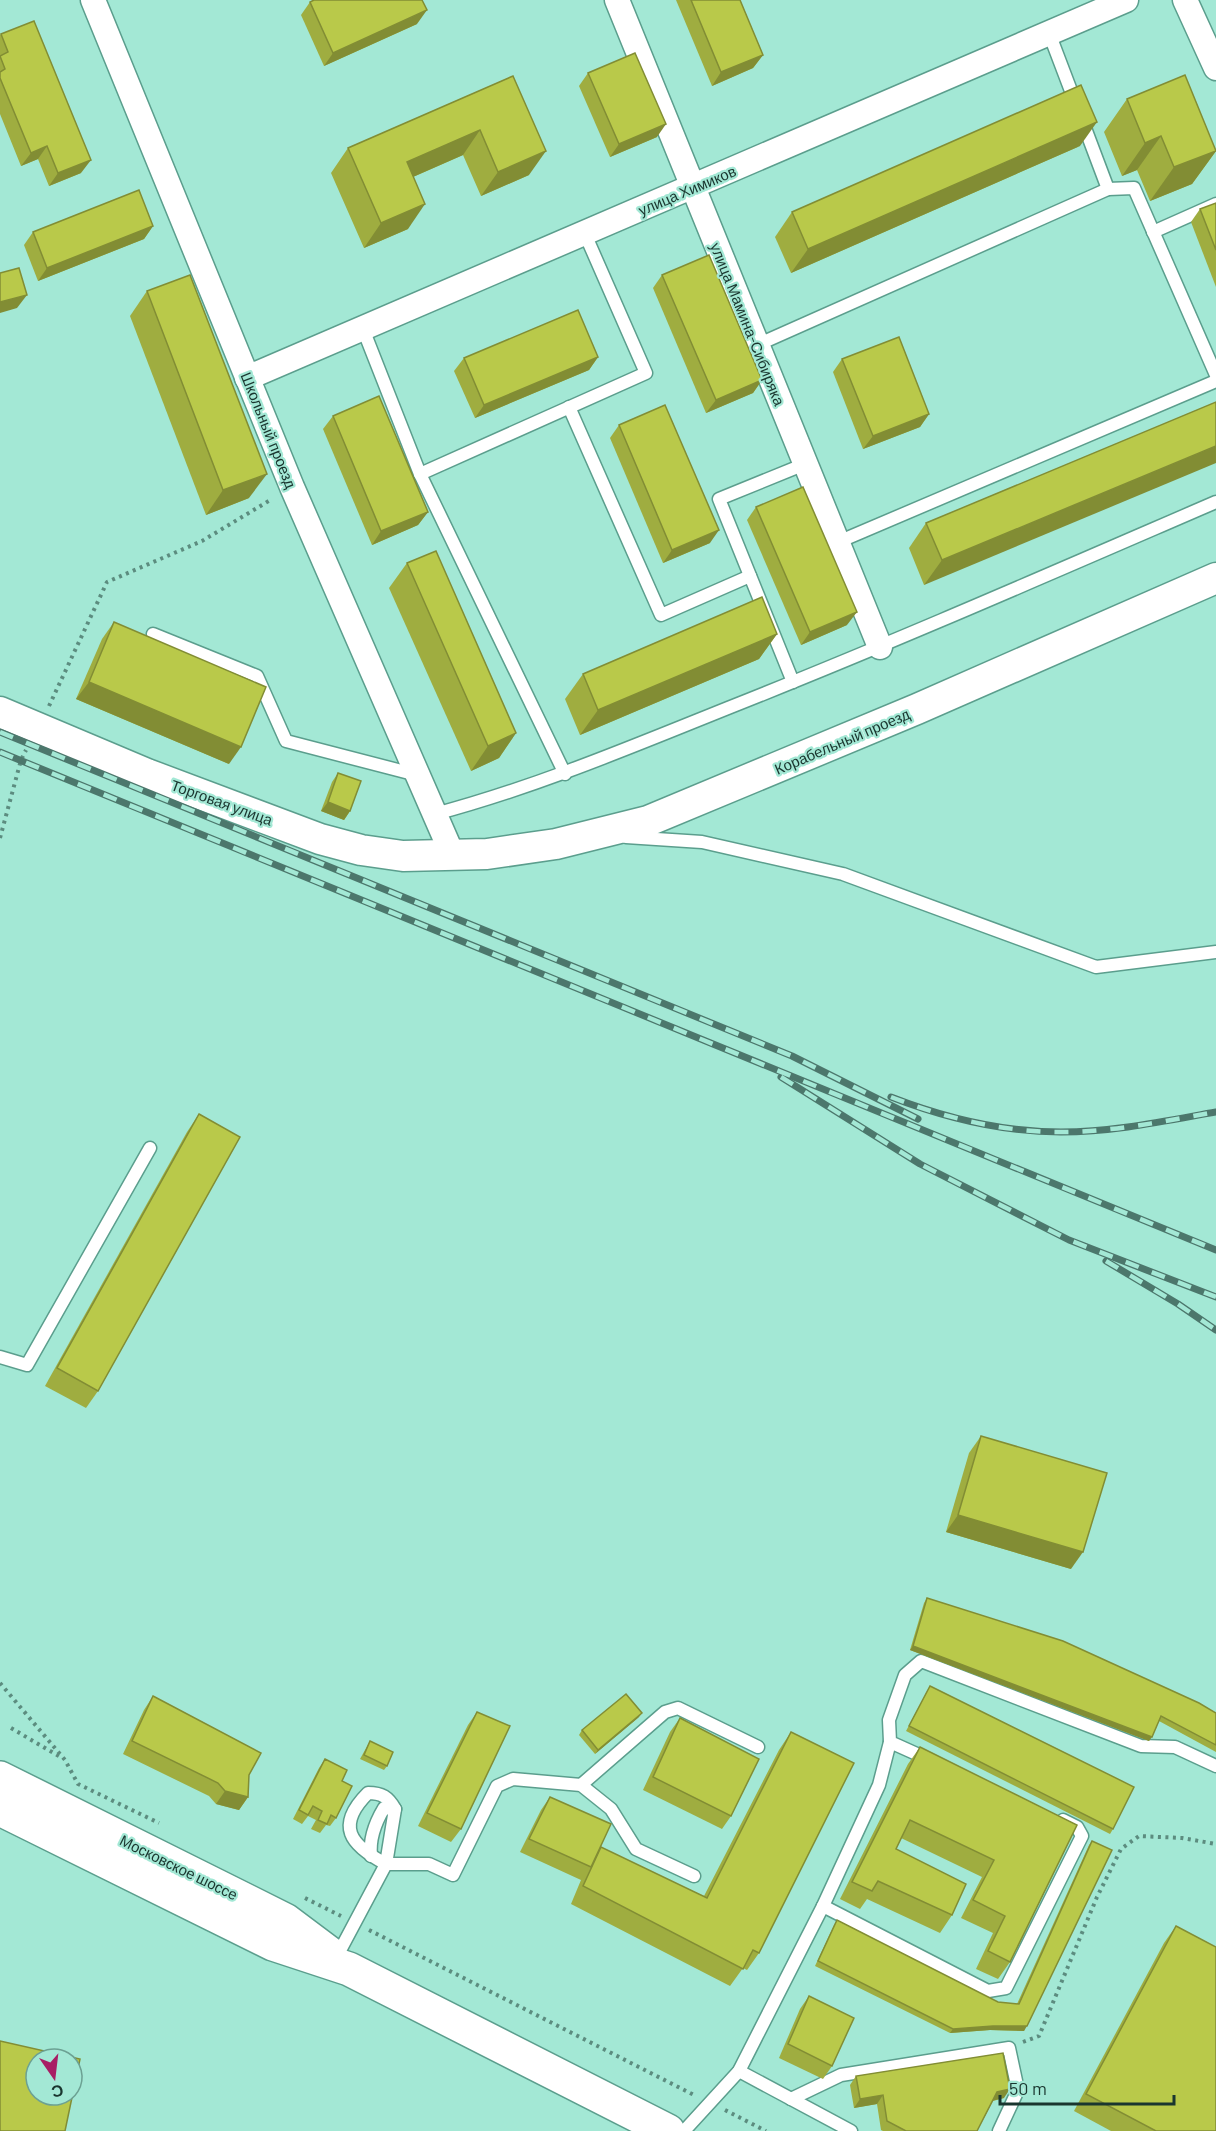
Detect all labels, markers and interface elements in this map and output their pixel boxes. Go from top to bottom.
street label: улица Химиков [635,161,739,219]
street label: улица Мамина-Сибиряка [707,240,789,409]
street label: Школьный проезд [237,369,301,491]
street label: Корабельный проезд [772,704,913,778]
street label: Торговая улица [169,775,276,829]
street label: Московское шоссе [117,1831,241,1903]
north arrow [24,2047,84,2107]
scale bar [1000,2068,1174,2106]
text: 50 m [1009,2077,1047,2099]
text: С [49,2081,66,2103]

